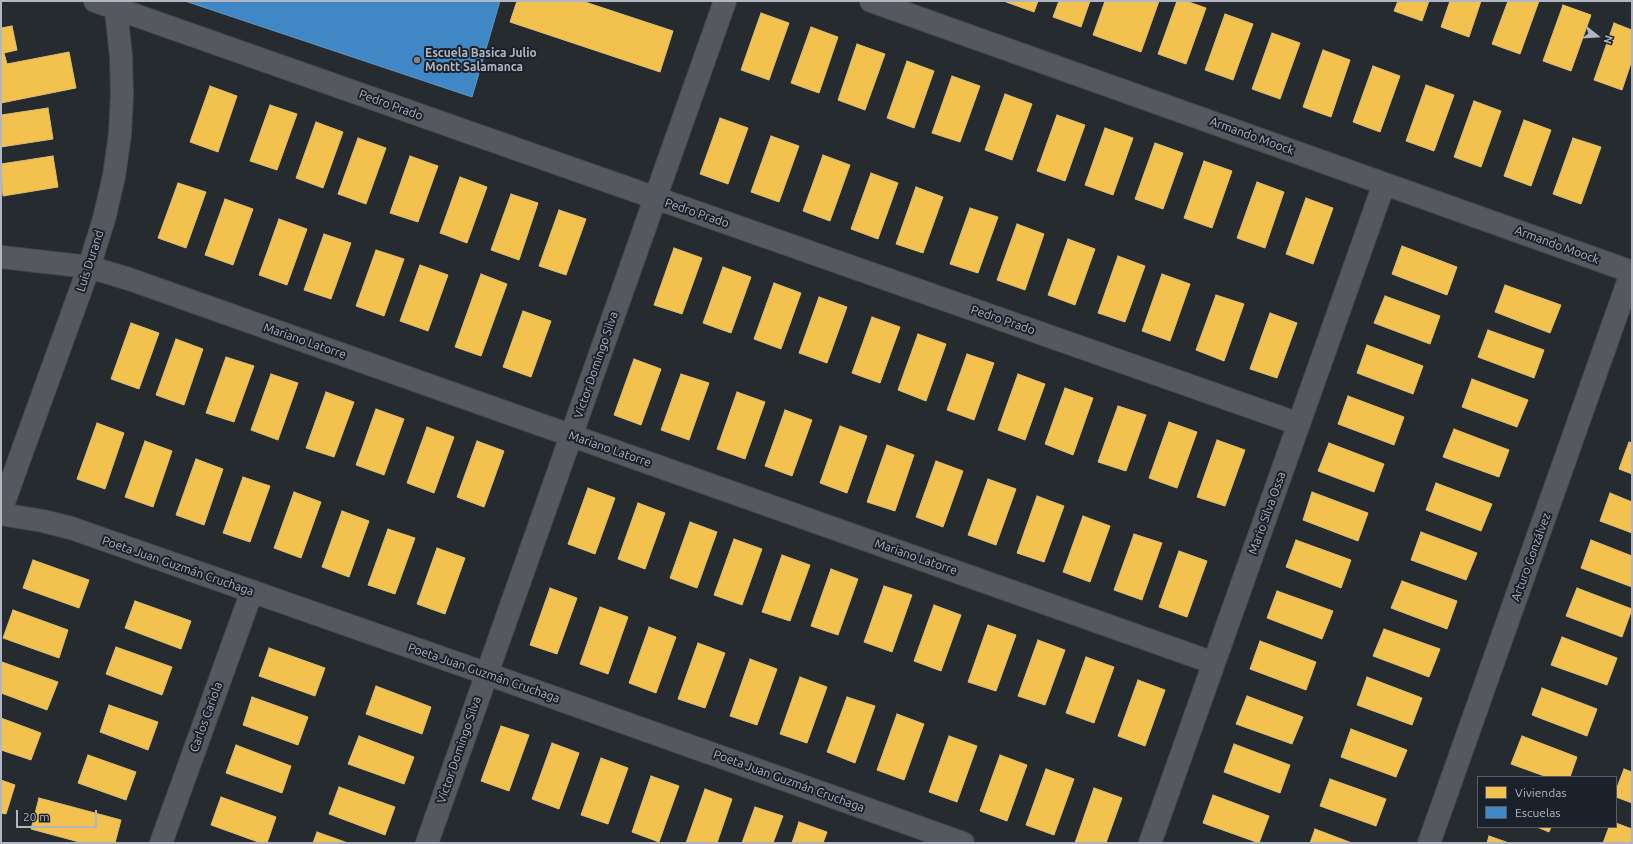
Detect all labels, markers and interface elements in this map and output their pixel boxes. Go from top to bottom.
north arrow [1577,16,1617,56]
text: N [1602,34,1615,45]
place label: Escuela Basica Julio Montt Salamanca [425,46,537,74]
marker: Escuela Basica Julio Montt Salamanca [412,55,422,65]
street label: Pedro Prado [357,87,425,123]
street label: Armando Moock [1208,114,1296,158]
street label: Pedro Prado [663,195,731,231]
street label: Armando Moock [1513,223,1601,267]
street label: Luis Durand [73,228,107,294]
street label: Pedro Prado [969,302,1037,338]
street label: Víctor Domingo Silva [571,310,621,420]
street label: Mariano Latorre [262,320,348,362]
street label: Mariano Latorre [567,428,653,470]
street label: Mario Silva Ossa [1245,470,1289,556]
street label: Arturo Gonzálvez [1508,511,1554,603]
street label: Poeta Juan Guzmán Cruchaga [100,533,256,599]
street label: Mariano Latorre [873,536,959,578]
street label: Poeta Juan Guzmán Cruchaga [406,640,562,706]
street label: Carlos Cariola [187,680,225,754]
street label: Víctor Domingo Silva [434,695,484,805]
street label: Poeta Juan Guzmán Cruchaga [712,747,866,815]
legend [1477,776,1617,828]
text: Viviendas [1515,786,1567,799]
scale bar [18,802,99,828]
text: Escuelas [1515,806,1561,819]
text: 20 m [23,810,50,823]

